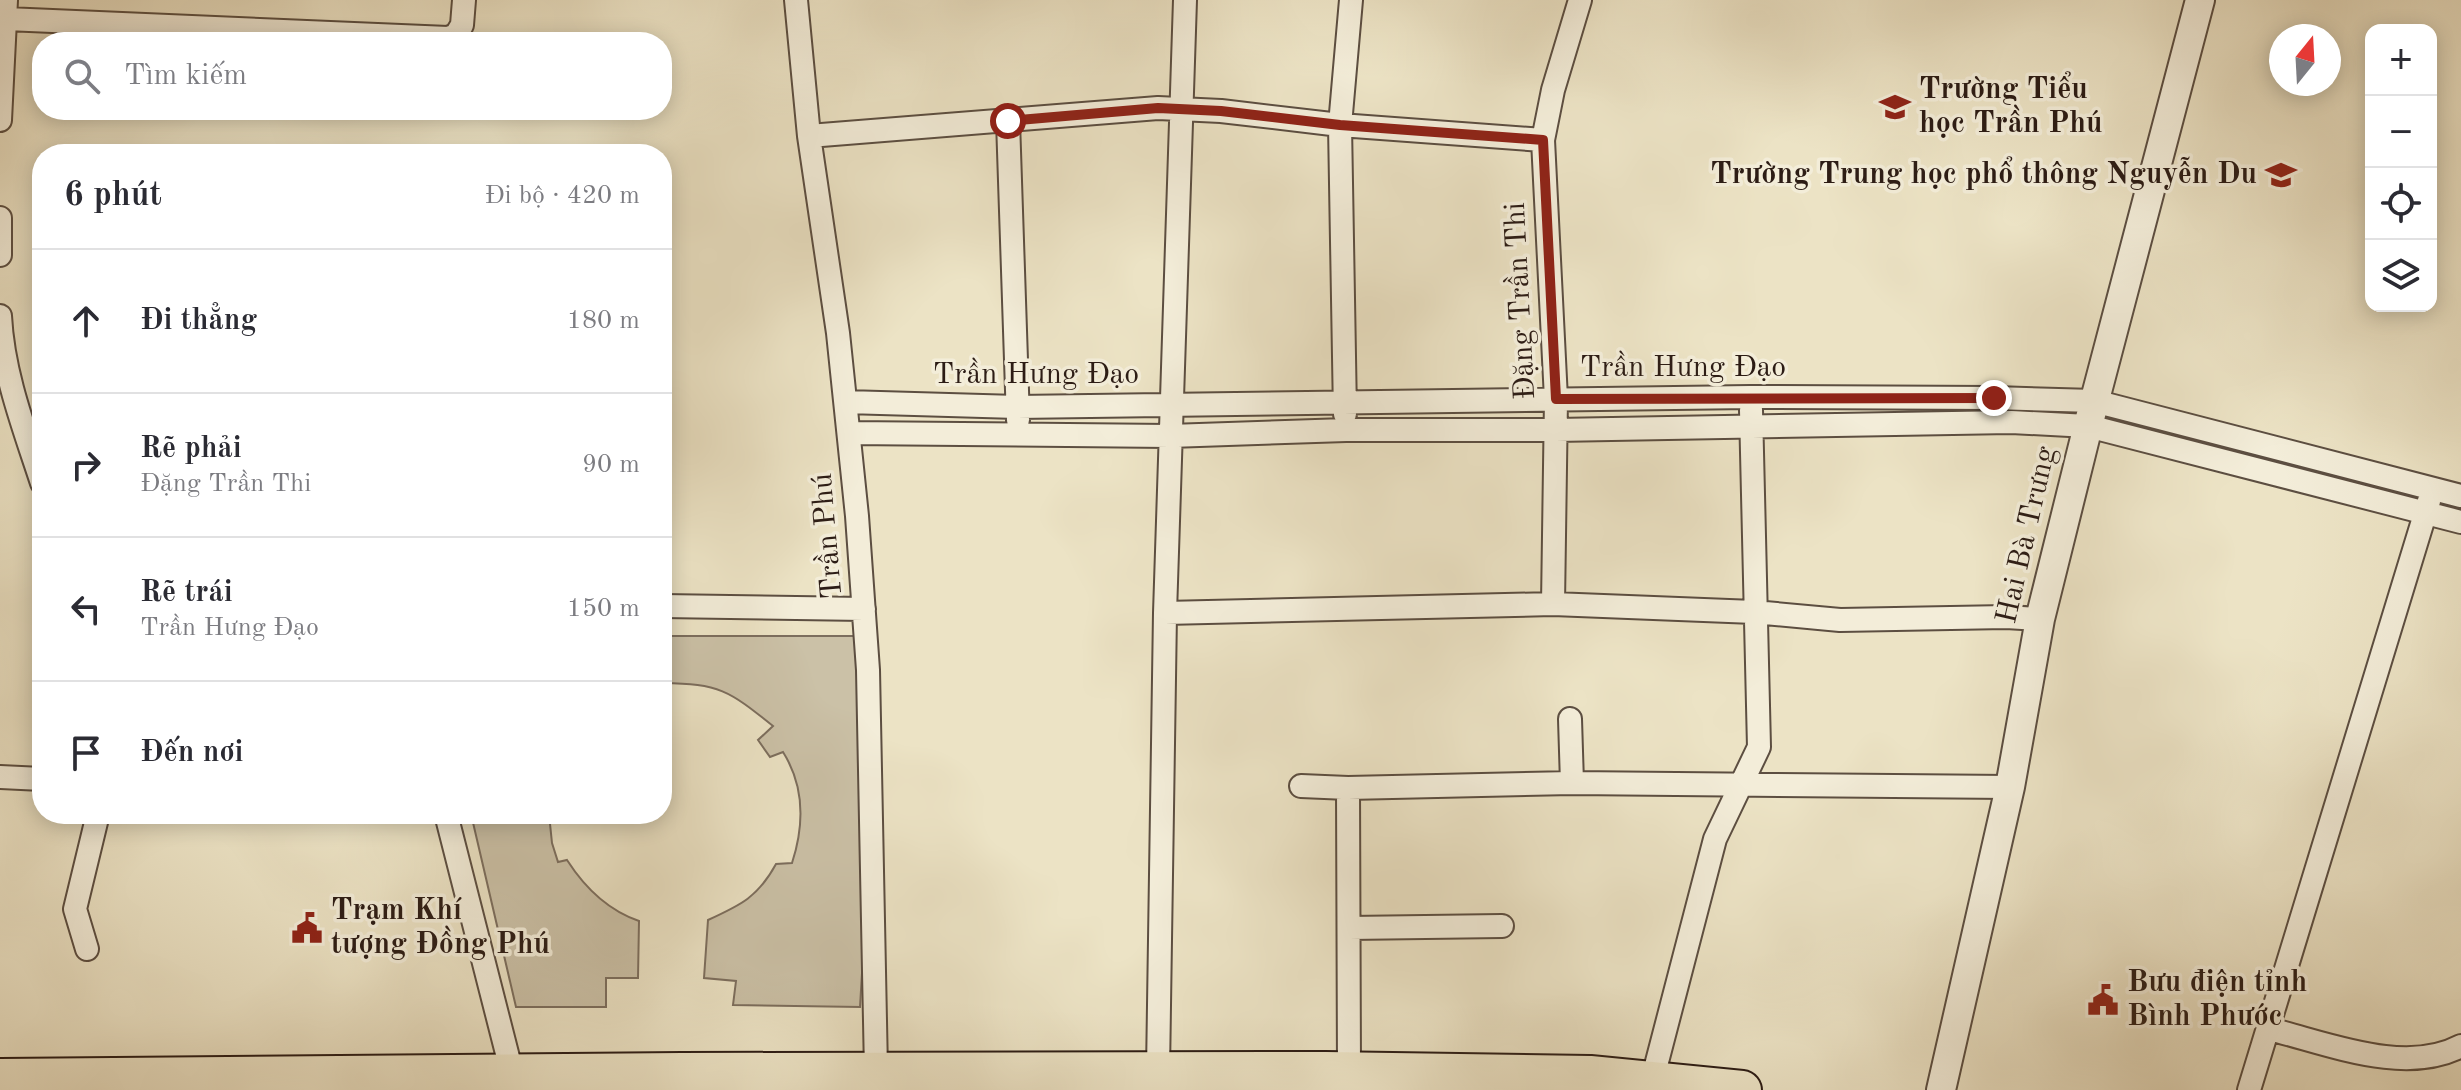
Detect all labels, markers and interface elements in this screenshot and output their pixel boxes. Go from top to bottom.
north arrow [2269,24,2341,96]
map controls [2365,24,2437,312]
button: + [2365,24,2437,96]
search box [32,32,672,120]
icon: search [60,54,104,98]
text: Tìm kiếm [124,61,247,91]
place label: Trường Tiểu học Trần Phú [1919,71,2103,139]
school or university icon: Trường Tiểu học Trần Phú [1878,90,1912,124]
button: − [2365,96,2437,168]
route start [990,103,1026,139]
place label: Trường Trung học phổ thông Nguyễn Du [1710,156,2257,190]
school or university icon: Trường Trung học phổ thông Nguyễn Du [2264,158,2298,192]
button: locate [2365,168,2437,240]
text: 6 phút [64,179,162,213]
text: Đi bộ · 420 m [485,183,640,209]
street label: Đặng Trần Thi [1498,202,1541,401]
button: layers [2365,240,2437,312]
icon: ahead [64,299,108,343]
text: Đi thẳng [140,306,257,336]
text: 180 m [567,308,640,334]
street label: Trần Hưng Đạo [1580,350,1786,383]
street label: Trần Hưng Đạo [933,357,1139,390]
route end [1976,380,2012,416]
text: Rẽ phải [140,434,242,464]
icon: right [64,443,108,487]
street label: Hai Bà Trưng [1992,443,2062,627]
text: 90 m [582,452,640,478]
text: Đặng Trần Thi [140,471,311,497]
street label: Trần Phú [805,472,848,600]
text: Rẽ trái [140,578,233,608]
icon: left [64,587,108,631]
text: 150 m [567,596,640,622]
text: Trần Hưng Đạo [140,615,319,641]
icon: arrive [64,731,108,775]
text: Đến nơi [140,738,244,768]
place label: Trạm Khí tượng Đồng Phú [331,896,550,960]
public building icon: Trạm Khí tượng Đồng Phú [290,911,324,945]
place label: Bưu điện tỉnh Bình Phước [2127,968,2307,1032]
public building icon: Bưu điện tỉnh Bình Phước [2086,983,2120,1017]

